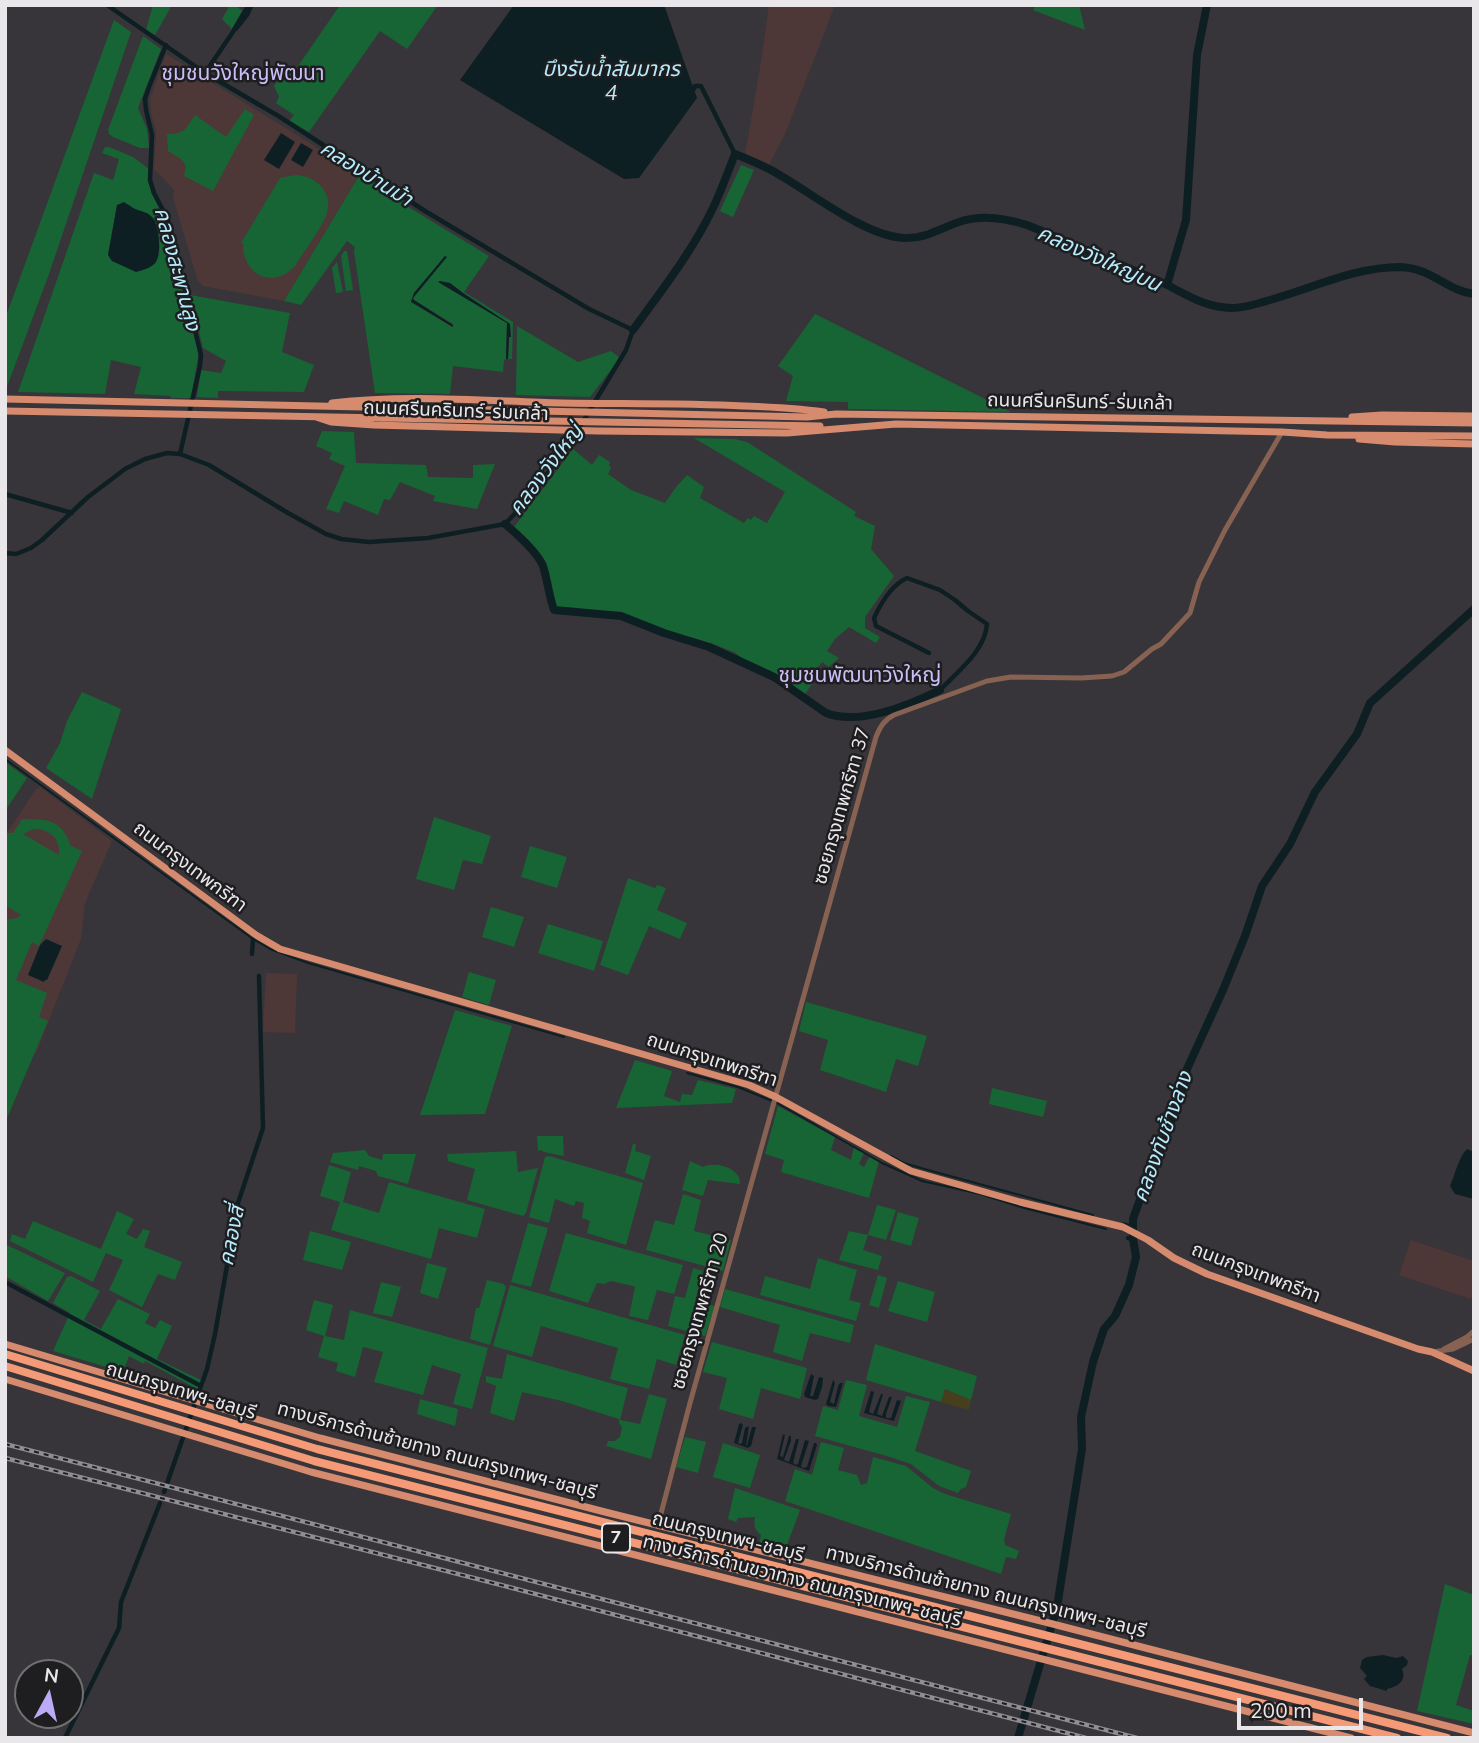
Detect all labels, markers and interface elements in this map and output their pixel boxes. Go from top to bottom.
water label: บึงรับน้ำสัมมากร 4 [542,57,680,107]
district label: ชุมชนวังใหญ่พัฒนา [162,61,324,87]
water label: คลองบ้านม้า [315,136,417,212]
water label: คลองสะพานสูง [148,205,206,333]
water label: คลองวังใหญ่บน [1033,220,1165,298]
street label: ถนนศรีนครินทร์-ร่มเกล้า [987,389,1173,415]
street label: ถนนศรีนครินทร์-ร่มเกล้า [363,396,549,426]
water label: คลองวังใหญ่ [504,420,588,520]
district label: ชุมชนพัฒนาวังใหญ่ [779,663,941,689]
street label: ซอยกรุงเทพกรีฑา 37 [809,725,875,887]
street label: ถนนกรุงเทพกรีฑา [129,817,251,917]
street label: ถนนกรุงเทพกรีฑา [644,1028,780,1092]
water label: คลองทับช้างล่าง [1128,1068,1198,1206]
water label: คลองสี่ [214,1204,250,1268]
street label: ซอยกรุงเทพกรีฑา 20 [667,1230,733,1392]
street label: ถนนกรุงเทพกรีฑา [1188,1238,1324,1308]
street label: ถนนกรุงเทพฯ-ชลบุรี [103,1357,259,1425]
street label: ทางบริการด้านซ้ายทาง ถนนกรุงเทพฯ-ชลบุรี [275,1397,599,1505]
street label: ถนนกรุงเทพฯ-ชลบุรี [650,1507,806,1567]
road number: 7 [602,1524,630,1553]
street label: ทางบริการด้านขวาทาง ถนนกรุงเทพฯ-ชลบุรี [640,1530,964,1632]
street label: ทางบริการด้านซ้ายทาง ถนนกรุงเทพฯ-ชลบุรี [823,1541,1149,1643]
north arrow [14,1659,84,1729]
text: N [43,1662,60,1688]
scale bar [1241,1684,1367,1728]
text: 200 m [1250,1697,1312,1723]

